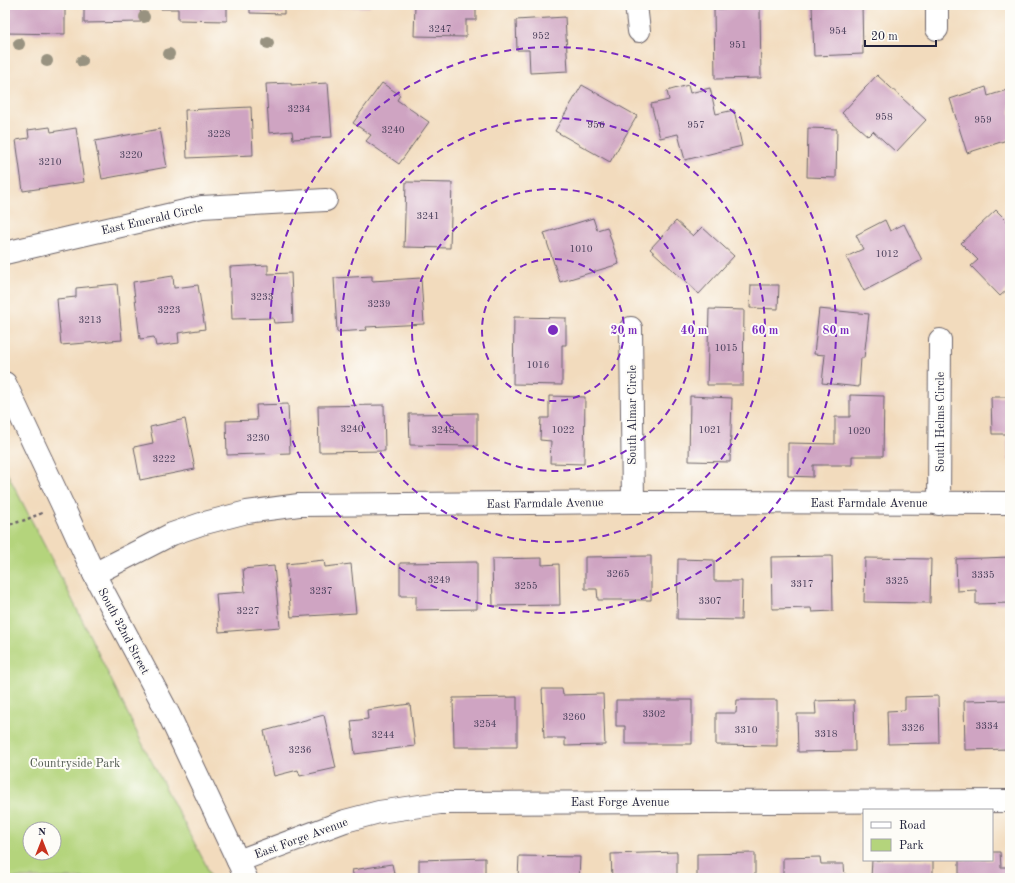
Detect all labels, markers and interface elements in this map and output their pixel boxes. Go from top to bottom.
scale bar [865,22,936,48]
house number: 3247 [428,24,452,34]
house number: 954 [829,26,847,36]
house number: 952 [532,31,550,41]
text: 20 m [871,31,898,43]
house number: 951 [729,40,747,50]
house number: 3234 [287,104,311,114]
house number: 958 [875,112,893,122]
house number: 959 [974,115,992,125]
house number: 956 [587,120,605,130]
house number: 957 [687,120,705,130]
house number: 3240 [381,125,405,135]
house number: 3228 [207,129,231,139]
house number: 3220 [119,150,143,160]
house number: 3210 [38,157,62,167]
street label: East Emerald Circle [100,202,205,238]
house number: 3241 [416,211,440,221]
house number: 1010 [569,244,593,254]
house number: 1012 [875,249,899,259]
house number: 3233 [250,292,274,302]
house number: 3239 [367,299,391,309]
house number: 3223 [157,305,181,315]
house number: 3213 [78,315,102,325]
centre of rings [546,323,560,337]
text: 20 m [611,325,638,337]
text: 40 m [681,325,708,337]
text: 60 m [752,325,779,337]
text: 80 m [823,325,850,337]
house number: 1015 [714,343,738,353]
house number: 1016 [526,360,550,370]
street label: South Almar Circle [627,364,639,465]
street label: South Helms Circle [935,371,947,472]
house number: 3240 [340,424,364,434]
house number: 3248 [431,425,455,435]
house number: 1022 [551,425,575,435]
house number: 1021 [698,425,722,435]
house number: 1020 [847,426,871,436]
house number: 3230 [246,433,270,443]
house number: 3222 [152,454,176,464]
street label: East Farmdale Avenue [486,497,604,511]
street label: East Farmdale Avenue [810,498,928,510]
house number: 3265 [606,569,630,579]
house number: 3335 [971,570,995,580]
house number: 3249 [427,575,451,585]
house number: 3325 [885,576,909,586]
house number: 3317 [790,579,814,589]
house number: 3255 [514,581,538,591]
street label: South 32nd Street [95,586,151,677]
house number: 3237 [309,586,333,596]
house number: 3307 [698,596,722,606]
house number: 3227 [236,606,260,616]
house number: 3302 [642,709,666,719]
house number: 3260 [562,712,586,722]
house number: 3254 [473,719,497,729]
house number: 3334 [975,721,999,731]
house number: 3326 [901,723,925,733]
house number: 3310 [734,725,758,735]
house number: 3318 [814,729,838,739]
house number: 3244 [371,730,395,740]
house number: 3236 [288,745,312,755]
park label: Countryside Park [30,758,120,770]
street label: East Forge Avenue [571,797,670,809]
legend [863,809,993,861]
street label: East Forge Avenue [253,816,350,861]
text: Road [899,820,926,832]
north arrow [22,821,62,861]
text: N [38,827,47,838]
text: Park [899,840,924,852]

